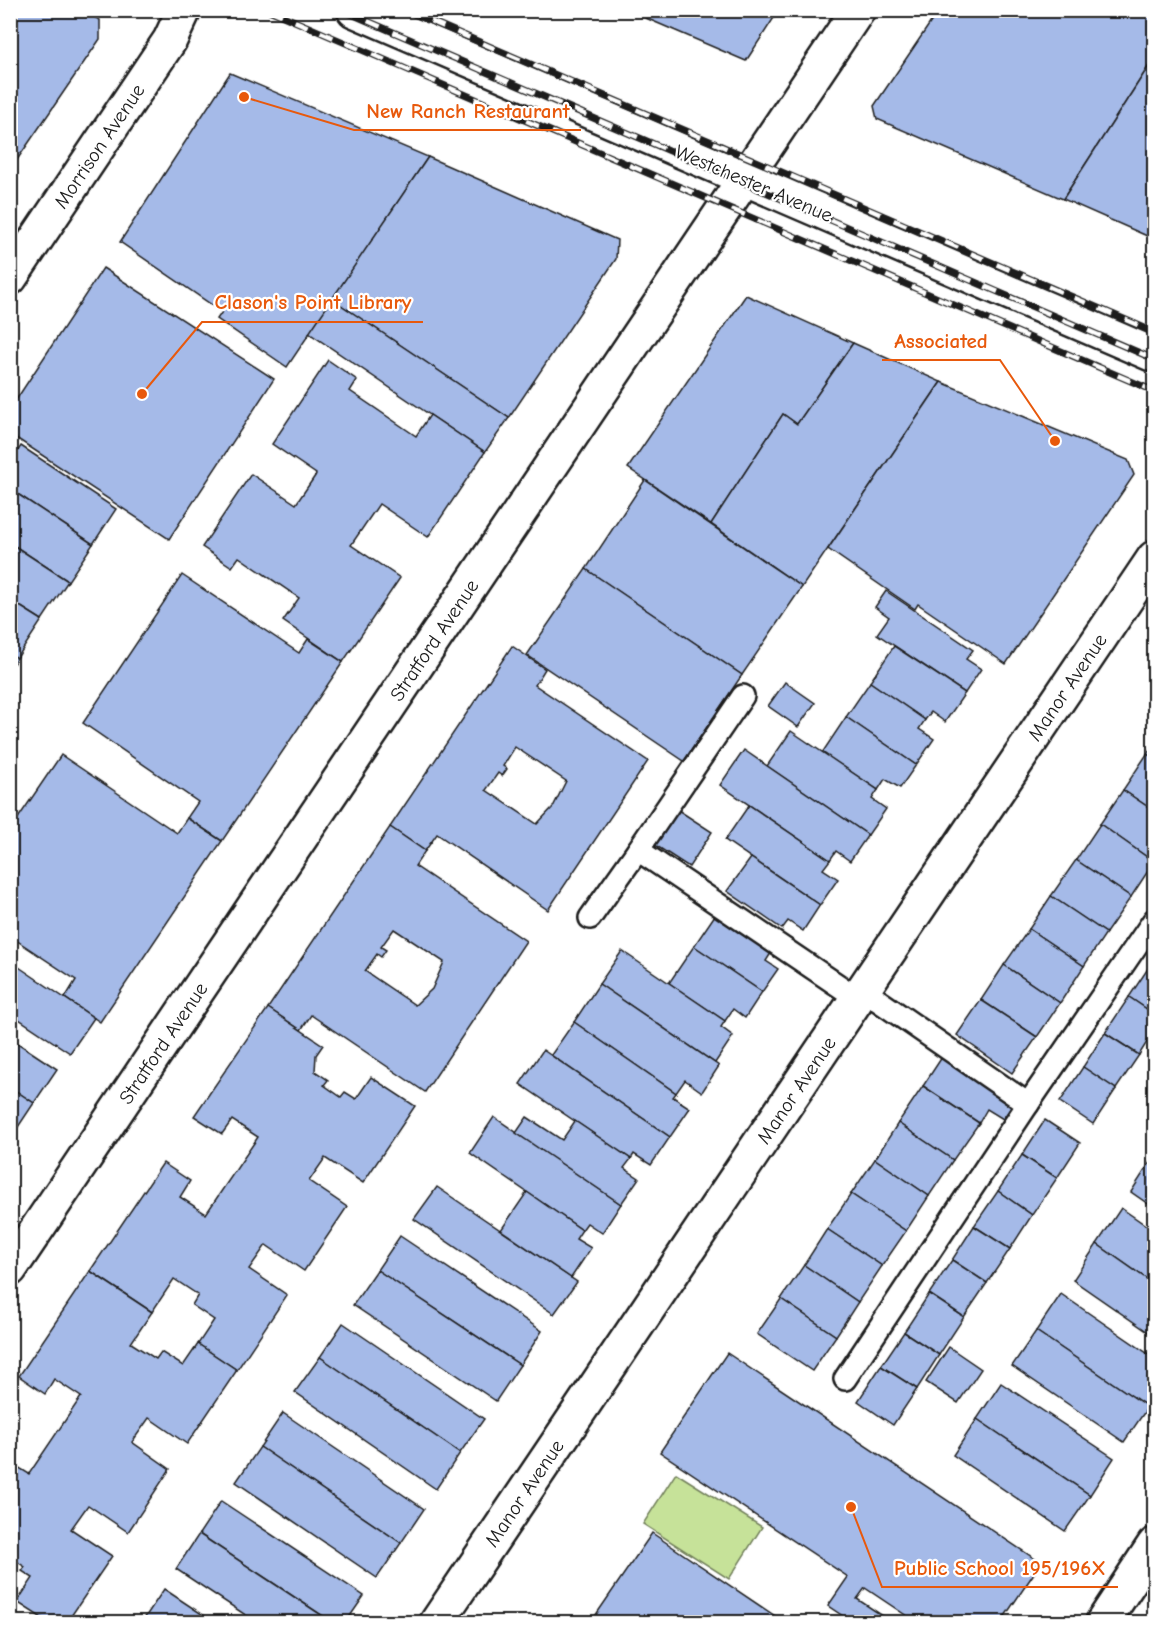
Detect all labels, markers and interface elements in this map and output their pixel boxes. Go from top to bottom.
street label: Morrison Avenue [49,80,150,213]
callout: New Ranch Restaurant [354,91,581,130]
text: New Ranch Restaurant [366,99,571,123]
street label: Westchester Avenue [672,140,836,227]
callout: Clason's Point Library [202,283,423,322]
text: Clason's Point Library [215,290,412,314]
callout: Associated [882,321,1000,360]
text: Associated [894,329,988,353]
street label: Stratford Avenue [385,575,484,705]
street label: Manor Avenue [1023,629,1112,745]
street label: Stratford Avenue [114,978,213,1108]
street label: Manor Avenue [752,1032,841,1148]
street label: Manor Avenue [480,1435,569,1551]
callout: Public School 195/196X [882,1548,1118,1587]
text: Public School 195/196X [894,1556,1106,1580]

